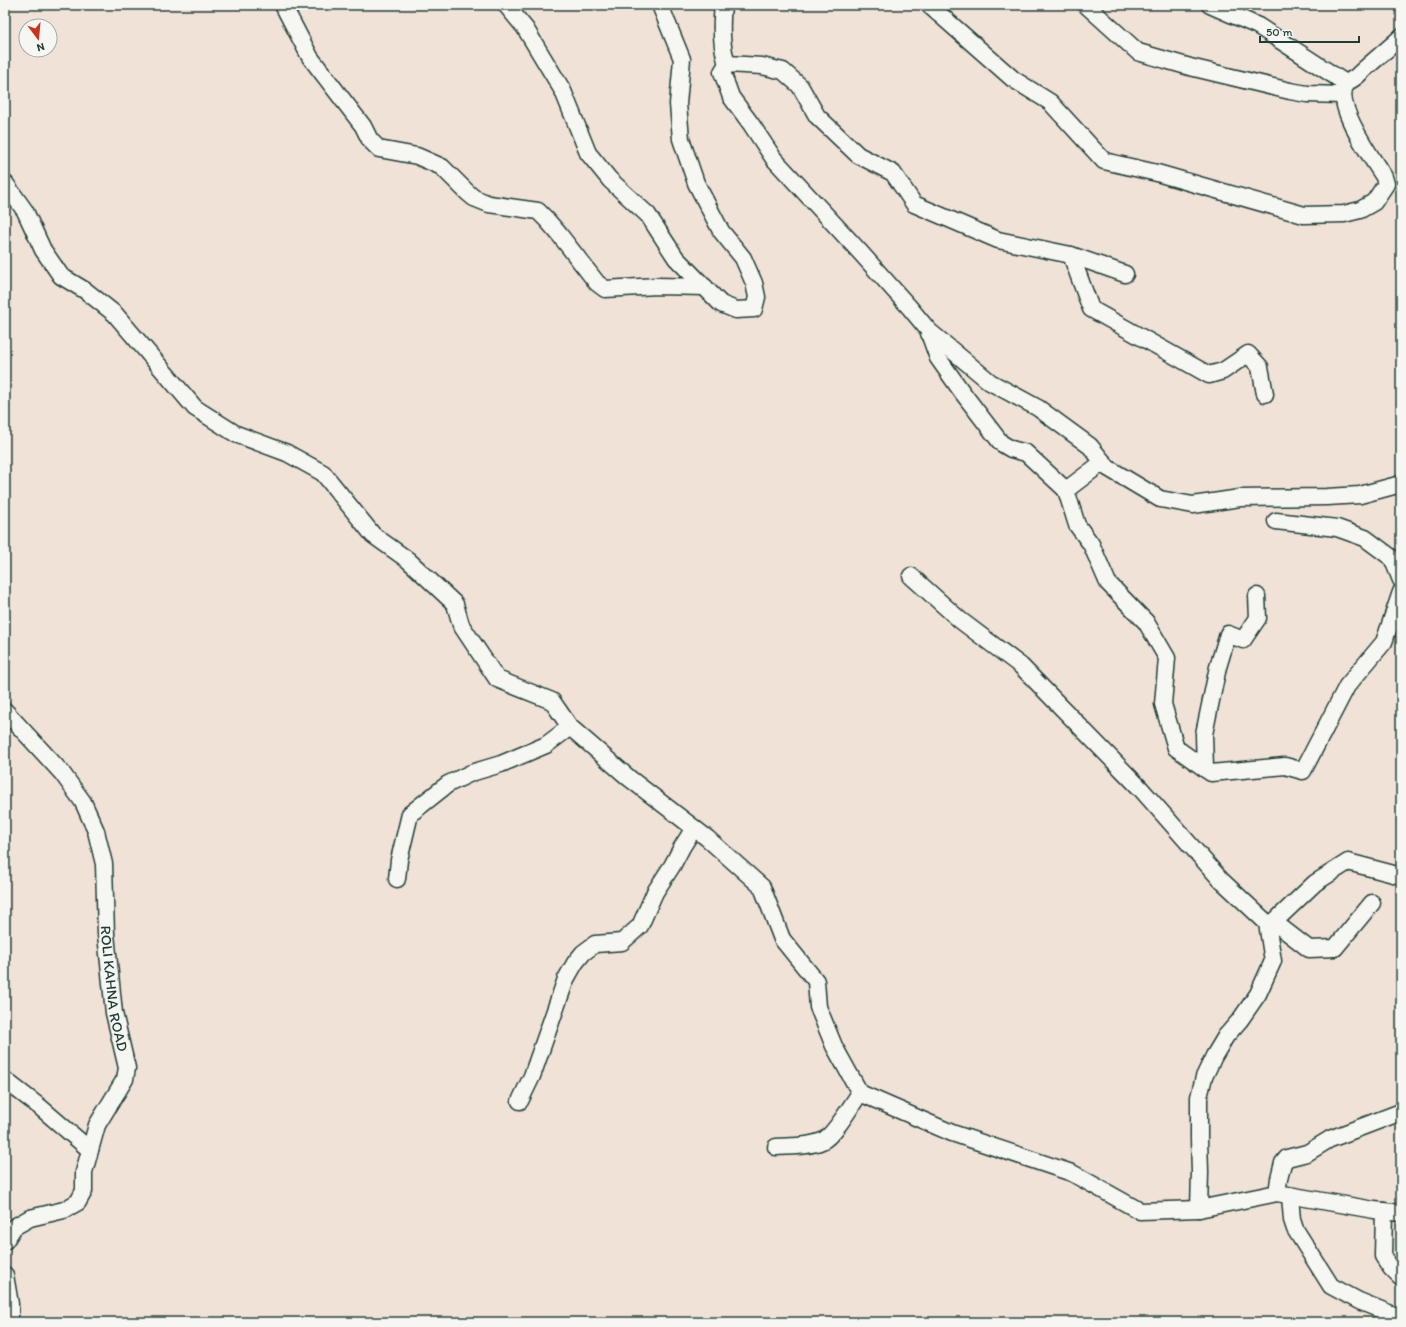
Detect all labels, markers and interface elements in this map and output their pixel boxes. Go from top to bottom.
north arrow [18,18,58,58]
scale bar [1260,18,1359,44]
text: 50 m [1266,25,1292,39]
text: N [35,40,46,54]
street label: ROLI KAHNA ROAD [97,925,132,1053]

